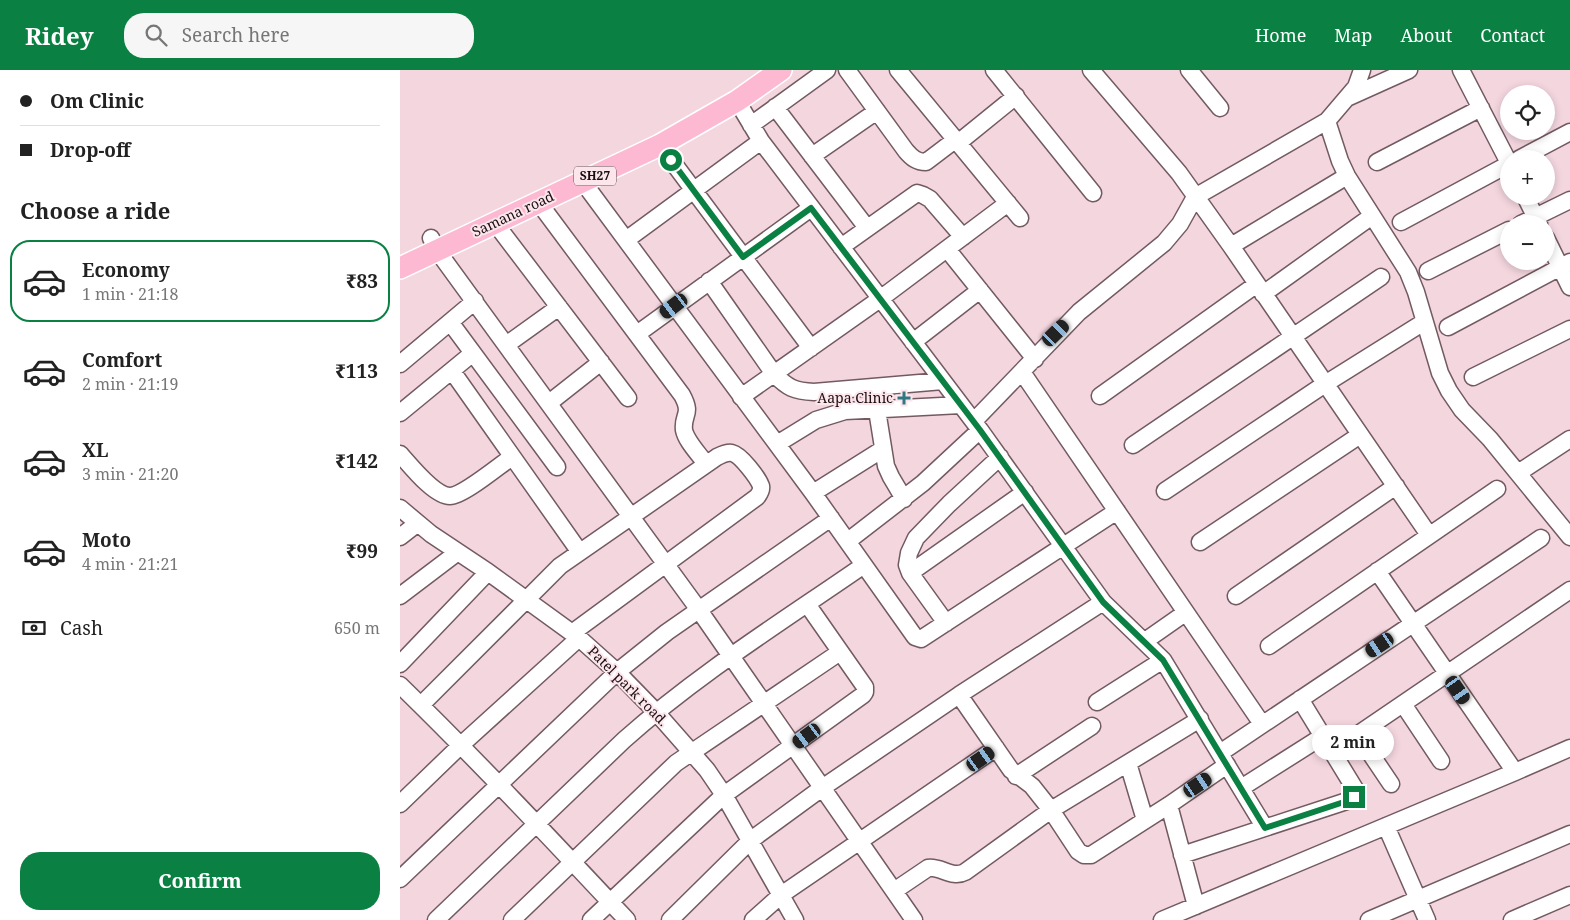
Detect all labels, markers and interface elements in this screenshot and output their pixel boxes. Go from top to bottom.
search box [124,13,474,58]
text: Ridey [25,19,94,52]
icon: search [142,21,170,49]
text: Search here [182,22,290,48]
text: Home [1255,23,1306,47]
text: Map [1334,23,1372,47]
text: About [1400,23,1452,47]
text: Contact [1480,23,1545,47]
map controls [1500,85,1555,270]
button: locate [1500,85,1555,140]
text: Om Clinic [50,88,144,114]
text: Drop-off [50,137,130,163]
route start [660,149,682,171]
button: + [1500,150,1555,205]
road number: SH27 [574,166,616,185]
street label: Samana road [469,186,557,241]
text: Choose a ride [20,195,170,225]
button: − [1500,215,1555,270]
text: Economy [82,257,170,283]
icon: car [22,259,67,304]
text: ₹83 [346,268,378,294]
text: 1 min · 21:18 [82,283,178,305]
car [657,291,690,321]
car [1040,317,1072,349]
text: Comfort [82,347,162,373]
icon: car [22,349,67,394]
text: ₹113 [335,358,378,384]
text: 2 min · 21:19 [82,373,178,395]
place label: Aapa Clinic [817,388,893,407]
marker: Aapa Clinic [897,391,911,405]
text: XL [82,437,108,463]
icon: car [22,439,67,484]
text: ₹142 [335,448,378,474]
text: 3 min · 21:20 [82,463,178,485]
text: Moto [82,527,131,553]
icon: car [22,529,67,574]
text: ₹99 [346,538,378,564]
text: 4 min · 21:21 [82,553,178,575]
icon: cash [20,614,48,642]
text: Cash [60,615,103,641]
text: 650 m [334,617,380,639]
car [1363,630,1396,660]
street label: Patel park road. [584,641,673,730]
car [1443,673,1472,707]
car [790,721,823,751]
callout: 2 min [1313,724,1395,760]
text: 2 min [1330,731,1376,753]
car [964,744,997,774]
car [1181,770,1214,800]
route end [1343,786,1365,808]
button: Confirm [20,852,380,910]

